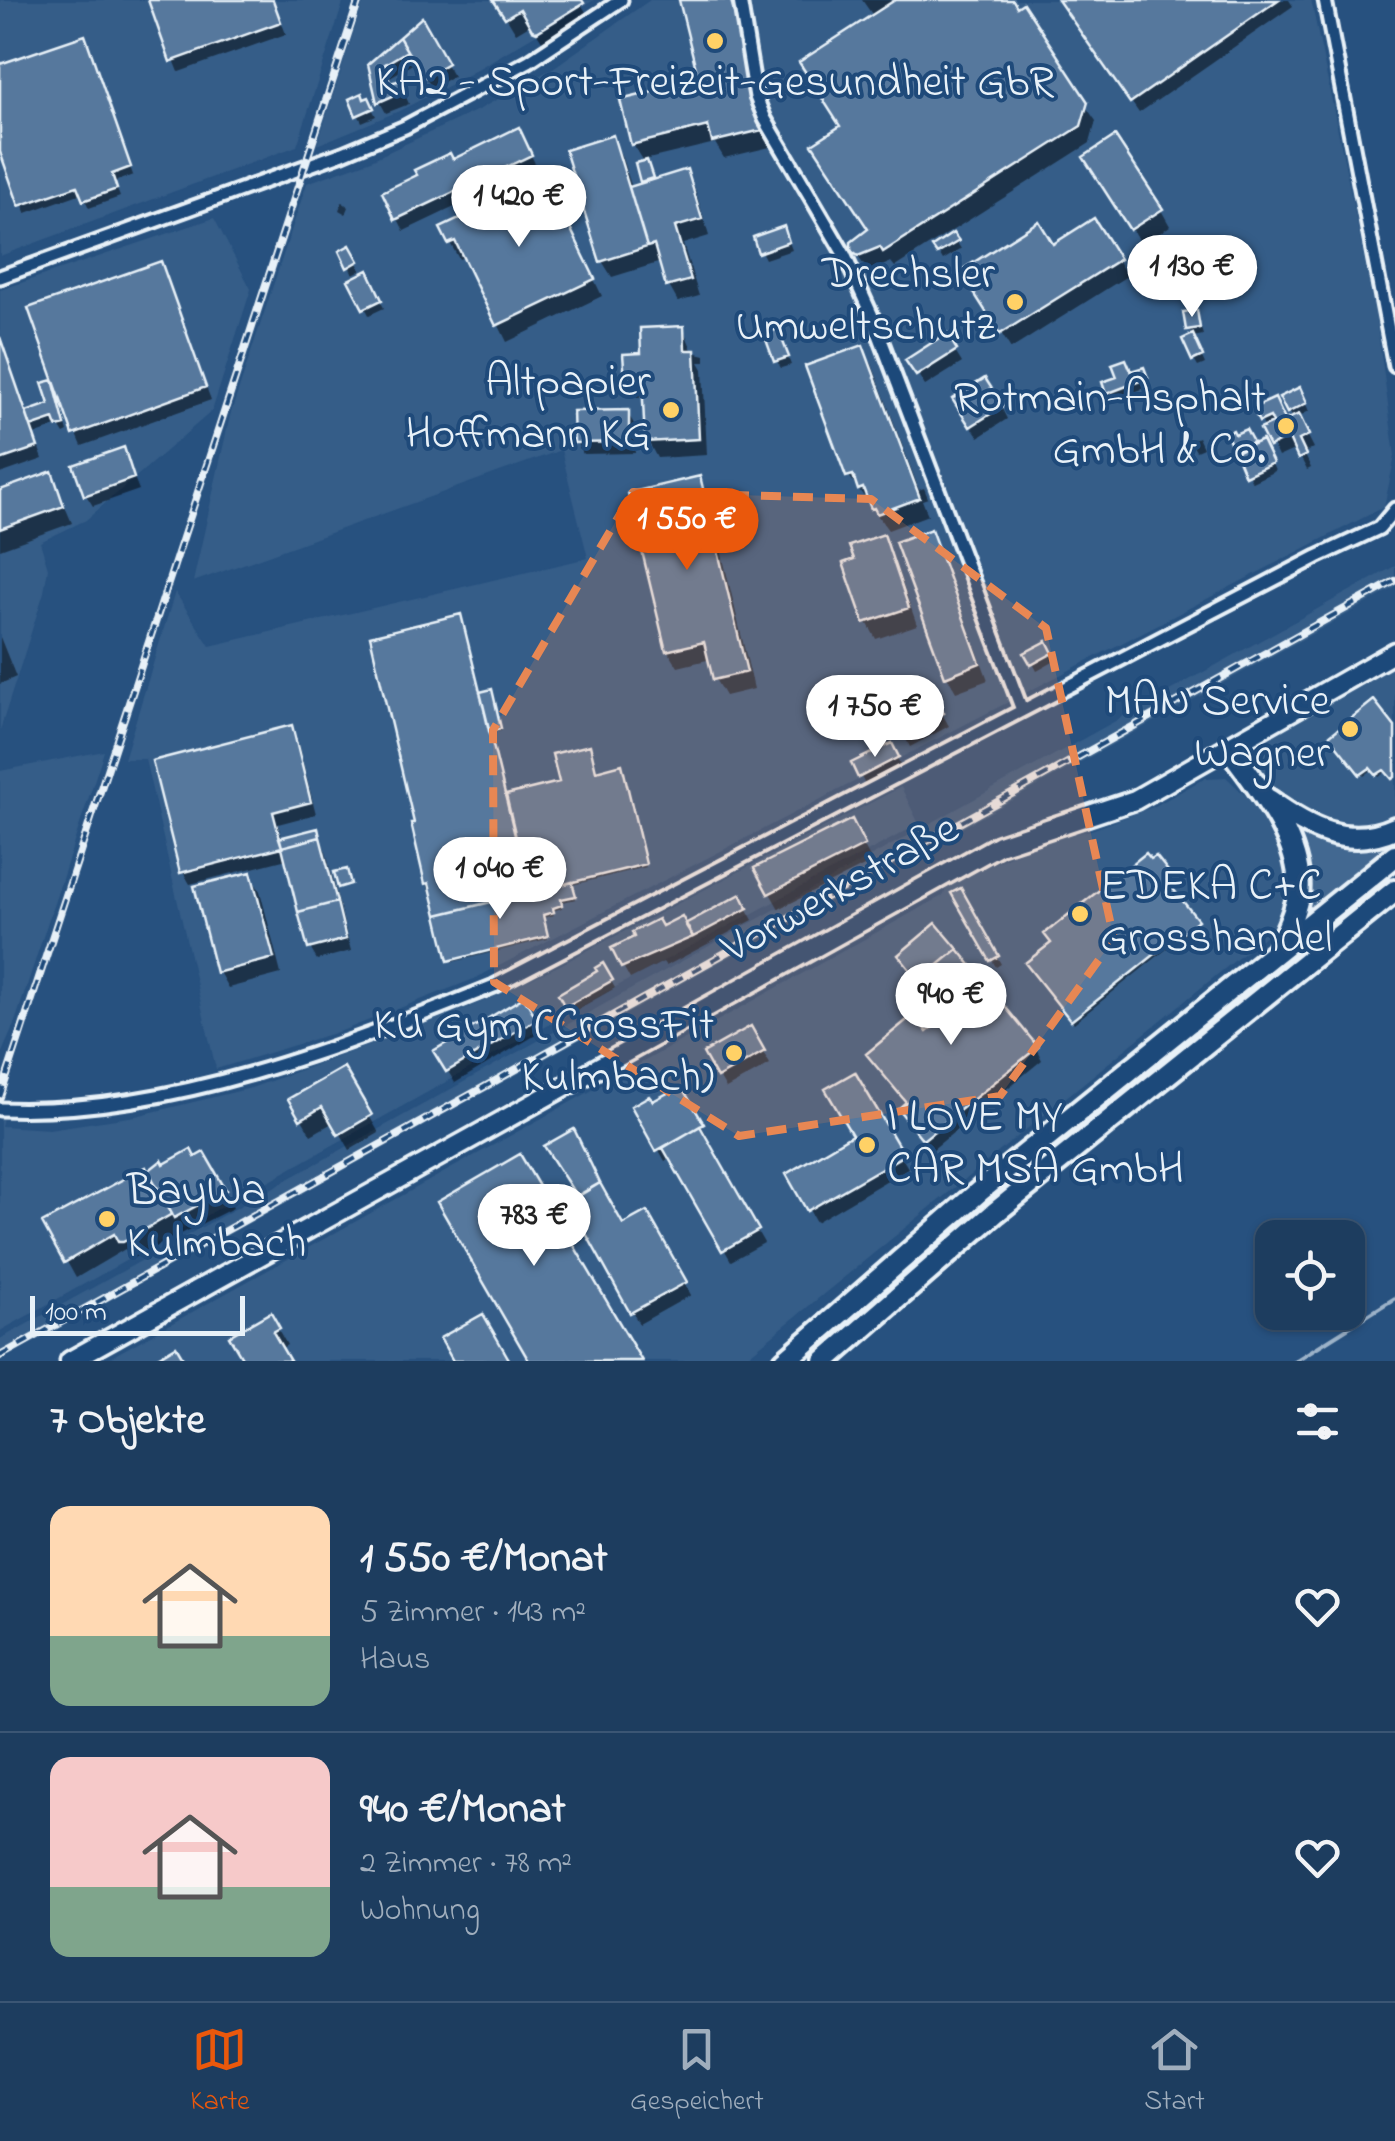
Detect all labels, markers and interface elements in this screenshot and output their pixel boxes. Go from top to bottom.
marker: KA2 - Sport-Freizeit-Gesundheit GbR [704,30,726,52]
place label: KA2 - Sport-Freizeit-Gesundheit GbR [376,51,1054,117]
pin: 1 420 € [427,165,611,250]
text: 1 420 € [473,174,565,221]
pin: 1 130 € [1100,235,1284,320]
place label: Drechsler Umweltschutz [735,243,995,361]
text: 1 130 € [1149,244,1235,291]
marker: Drechsler Umweltschutz [1004,291,1026,313]
place label: Altpapier Hoffmann KG [406,351,651,469]
place label: Rotmain-Asphalt GmbH & Co. [954,367,1266,485]
marker: Altpapier Hoffmann KG [660,399,682,421]
marker: Rotmain-Asphalt GmbH & Co. [1275,415,1297,437]
pin: 1 550 € [595,488,779,573]
text: 1 550 € [638,497,736,544]
place label: MAN Service Wagner [1105,670,1331,789]
pin: 1 750 € [783,675,967,760]
text: 1 750 € [828,684,922,731]
marker: MAN Service Wagner [1339,718,1361,740]
street label: Vorwerkstraße [710,797,972,983]
pin: 1 040 € [408,837,592,922]
text: 1 040 € [455,846,545,893]
place label: EDEKA C+C Grosshandel [1100,855,1332,973]
marker: EDEKA C+C Grosshandel [1069,903,1091,925]
pin: 940 € [881,963,1021,1048]
text: 940 € [918,972,984,1019]
place label: KU Gym (CrossFit Kulmbach) [374,994,714,1112]
marker: KU Gym (CrossFit Kulmbach) [723,1042,745,1064]
place label: I LOVE MY CAR MSA GmbH [887,1086,1184,1204]
marker: I LOVE MY CAR MSA GmbH [856,1134,878,1156]
place label: BayWa Kulmbach [126,1160,306,1278]
pin: 783 € [464,1184,604,1269]
text: 783 € [500,1193,568,1240]
marker: BayWa Kulmbach [96,1208,118,1230]
map controls [1255,1220,1365,1330]
button: locate [1255,1220,1365,1330]
scale bar [30,1291,245,1336]
text: 100 m [45,1293,107,1334]
text: 7 Objekte [50,1391,205,1452]
icon: filters [1290,1394,1345,1449]
text: 1 550 €/Monat [360,1529,608,1590]
icon: home [130,1546,250,1666]
icon: heart [1290,1579,1345,1634]
text: 5 Zimmer · 143 m² [360,1590,586,1637]
text: Haus [360,1637,430,1684]
text: 940 €/Monat [360,1780,566,1841]
icon: home [130,1797,250,1917]
icon: heart [1290,1830,1345,1885]
text: 2 Zimmer · 78 m² [360,1841,572,1888]
text: Wohnung [360,1888,480,1935]
tab: Karte [190,2022,250,2123]
tab: Gespeichert [630,2022,764,2123]
tab: Start [1144,2022,1205,2123]

